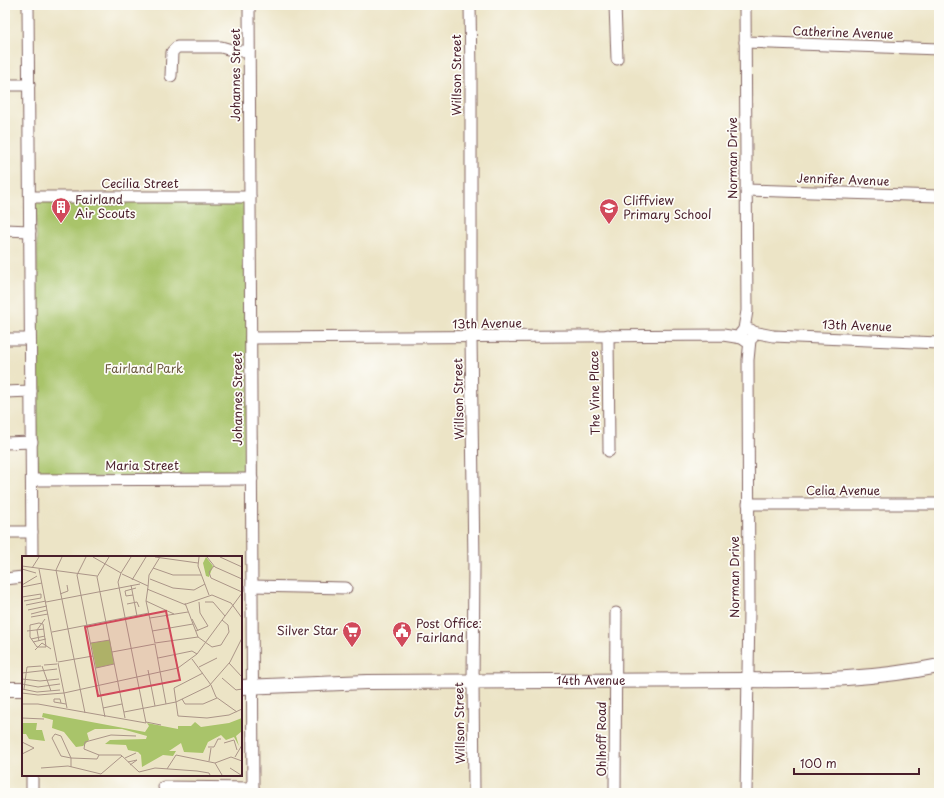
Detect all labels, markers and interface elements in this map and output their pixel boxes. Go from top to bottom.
street label: Catherine Avenue [792,21,894,43]
street label: Johannes Street [226,28,244,122]
street label: Willson Street [447,34,465,116]
street label: Norman Drive [723,117,741,199]
street label: Jennifer Avenue [796,168,890,190]
street label: Cecilia Street [101,174,179,192]
place label: Fairland Air Scouts [75,190,136,222]
place label: Cliffview Primary School [623,191,711,223]
building icon: Fairland Air Scouts [50,196,72,224]
school or university icon: Cliffview Primary School [598,197,620,225]
street label: 13th Avenue [452,313,523,333]
street label: 13th Avenue [822,315,893,335]
street label: The Vine Place [584,351,604,436]
street label: Johannes Street [228,352,246,446]
street label: Willson Street [448,358,468,440]
park label: Fairland Park [105,359,183,377]
street label: Maria Street [105,456,179,474]
street label: Celia Avenue [806,481,881,499]
street label: Norman Drive [725,536,743,618]
inset map [22,556,242,776]
place label: Post Office: Fairland [416,614,482,646]
supermarket icon: Silver Star [341,620,363,648]
public building icon: Post Office: Fairland [391,620,413,648]
place label: Silver Star [277,621,339,639]
street label: 14th Avenue [556,671,626,689]
street label: Willson Street [449,682,469,764]
street label: Ohlhoff Road [592,701,610,777]
scale bar [794,750,919,776]
text: 100 m [800,754,837,772]

